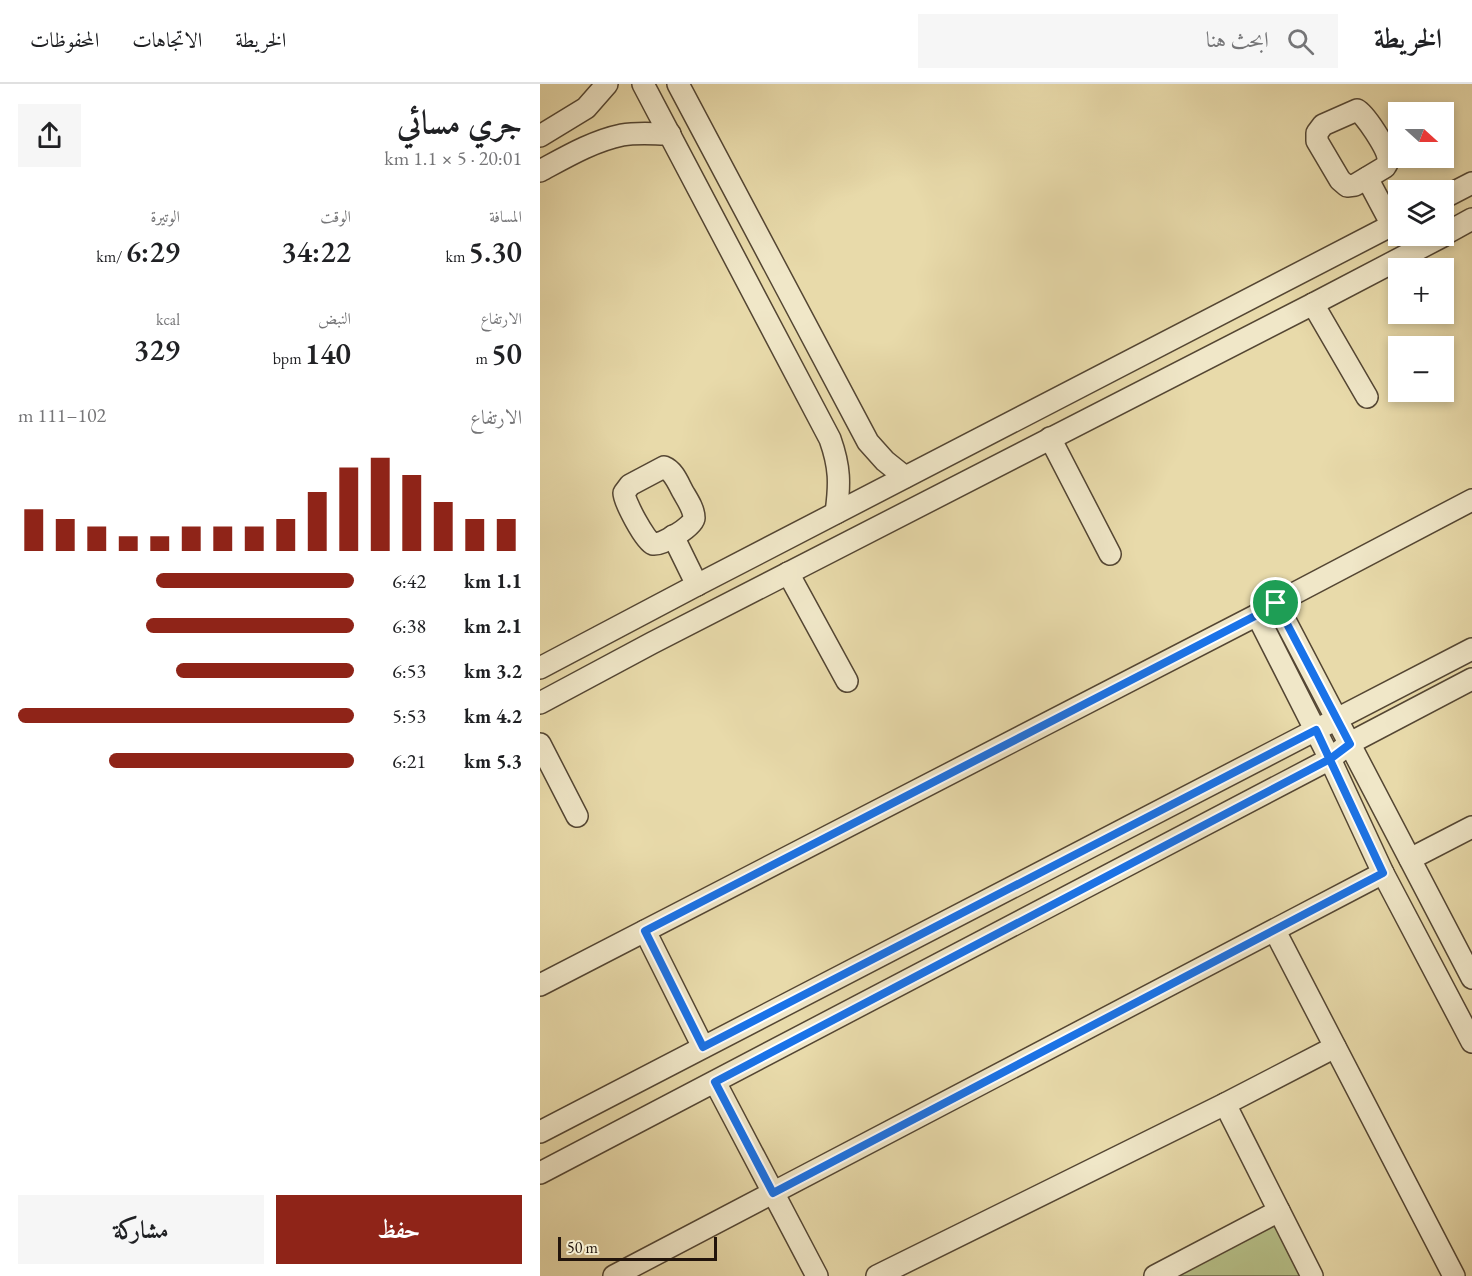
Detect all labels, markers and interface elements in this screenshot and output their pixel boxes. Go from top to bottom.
search box [918,14,1338,68]
text: الخريطة [1374,20,1442,56]
text: ابحث هنا [1206,25,1269,54]
icon: search [1284,25,1317,58]
text: المحفوظات [30,26,99,53]
text: الاتجاهات [132,26,202,53]
text: الخريطة [235,26,286,53]
text: جري مسائي [397,101,522,144]
north arrow [1388,102,1454,168]
map controls [1388,102,1454,402]
button: share [18,104,81,167]
text: 20:01 · 5 × 1.1 km [384,145,522,171]
button: layers [1388,180,1454,246]
text: الوتيرة [150,206,180,227]
text: الوقت [320,206,351,227]
text: المسافة [489,206,522,227]
text: 6:29 [126,232,180,271]
text: 34:22 [281,232,351,271]
text: 5.30 [469,232,522,271]
text: /km [96,246,126,267]
text: km [445,246,469,267]
button: + [1388,258,1454,324]
text: النبض [318,308,351,329]
text: الارتفاع [480,308,522,329]
text: kcal [156,309,180,330]
text: 329 [134,330,180,369]
text: 140 [305,334,351,373]
text: 50 [491,334,522,373]
button: − [1388,336,1454,402]
text: bpm [273,348,305,369]
text: m [476,348,491,369]
text: 102–111 m [18,402,106,428]
text: الارتفاع [470,404,522,430]
text: 6:42 [392,568,426,594]
text: 1.1 km [464,568,522,594]
pin [1250,577,1301,628]
icon: arrive [1259,586,1292,619]
text: 6:38 [392,613,426,639]
text: 2.1 km [464,613,522,639]
text: 6:53 [392,658,426,684]
text: 3.2 km [464,658,522,684]
text: 5:53 [392,703,426,729]
text: 4.2 km [464,703,522,729]
text: 6:21 [392,748,426,774]
text: 5.3 km [464,748,522,774]
button: مشاركة [18,1195,264,1264]
button: حفظ [276,1195,522,1264]
scale bar [558,1234,717,1262]
text: 50 m [567,1237,598,1258]

